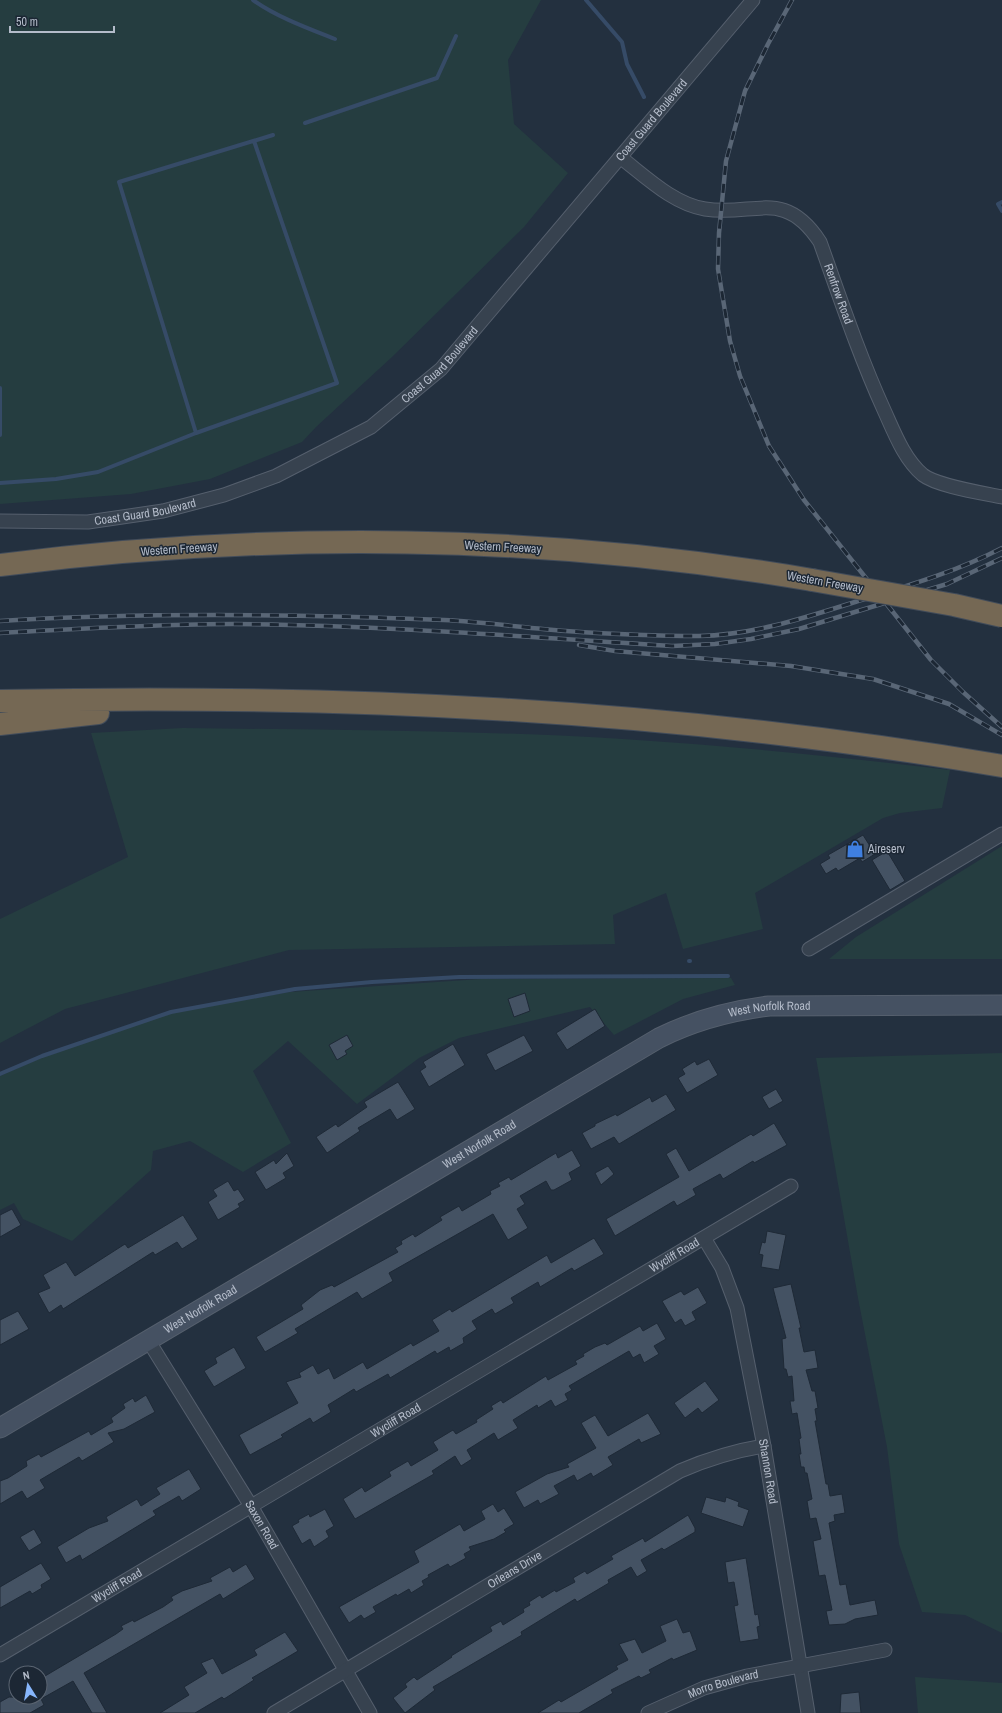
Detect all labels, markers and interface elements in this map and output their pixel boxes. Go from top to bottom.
scale bar [10,8,114,34]
text: 50 m [16,14,38,30]
street label: Coast Guard Boulevard [612,76,691,165]
street label: Renfrow Road [820,261,857,326]
street label: Coast Guard Boulevard [398,323,482,407]
street label: Coast Guard Boulevard [93,495,198,529]
street label: Western Freeway [464,537,542,557]
street label: Western Freeway [140,538,218,560]
street label: Western Freeway [786,567,864,597]
shop icon: Aireserv [845,839,865,859]
place label: Aireserv [867,841,905,857]
street label: West Norfolk Road [727,998,810,1021]
street label: West Norfolk Road [440,1116,519,1172]
street label: Wycliff Road [646,1234,702,1276]
street label: West Norfolk Road [161,1281,240,1337]
street label: Wycliff Road [368,1399,424,1441]
street label: Shannon Road [755,1437,781,1505]
street label: Saxon Road [241,1497,282,1552]
street label: Orleans Drive [484,1547,545,1592]
street label: Wycliff Road [89,1565,145,1607]
north arrow [8,1665,48,1705]
street label: Morro Boulevard [685,1666,760,1702]
text: N [22,1668,31,1683]

